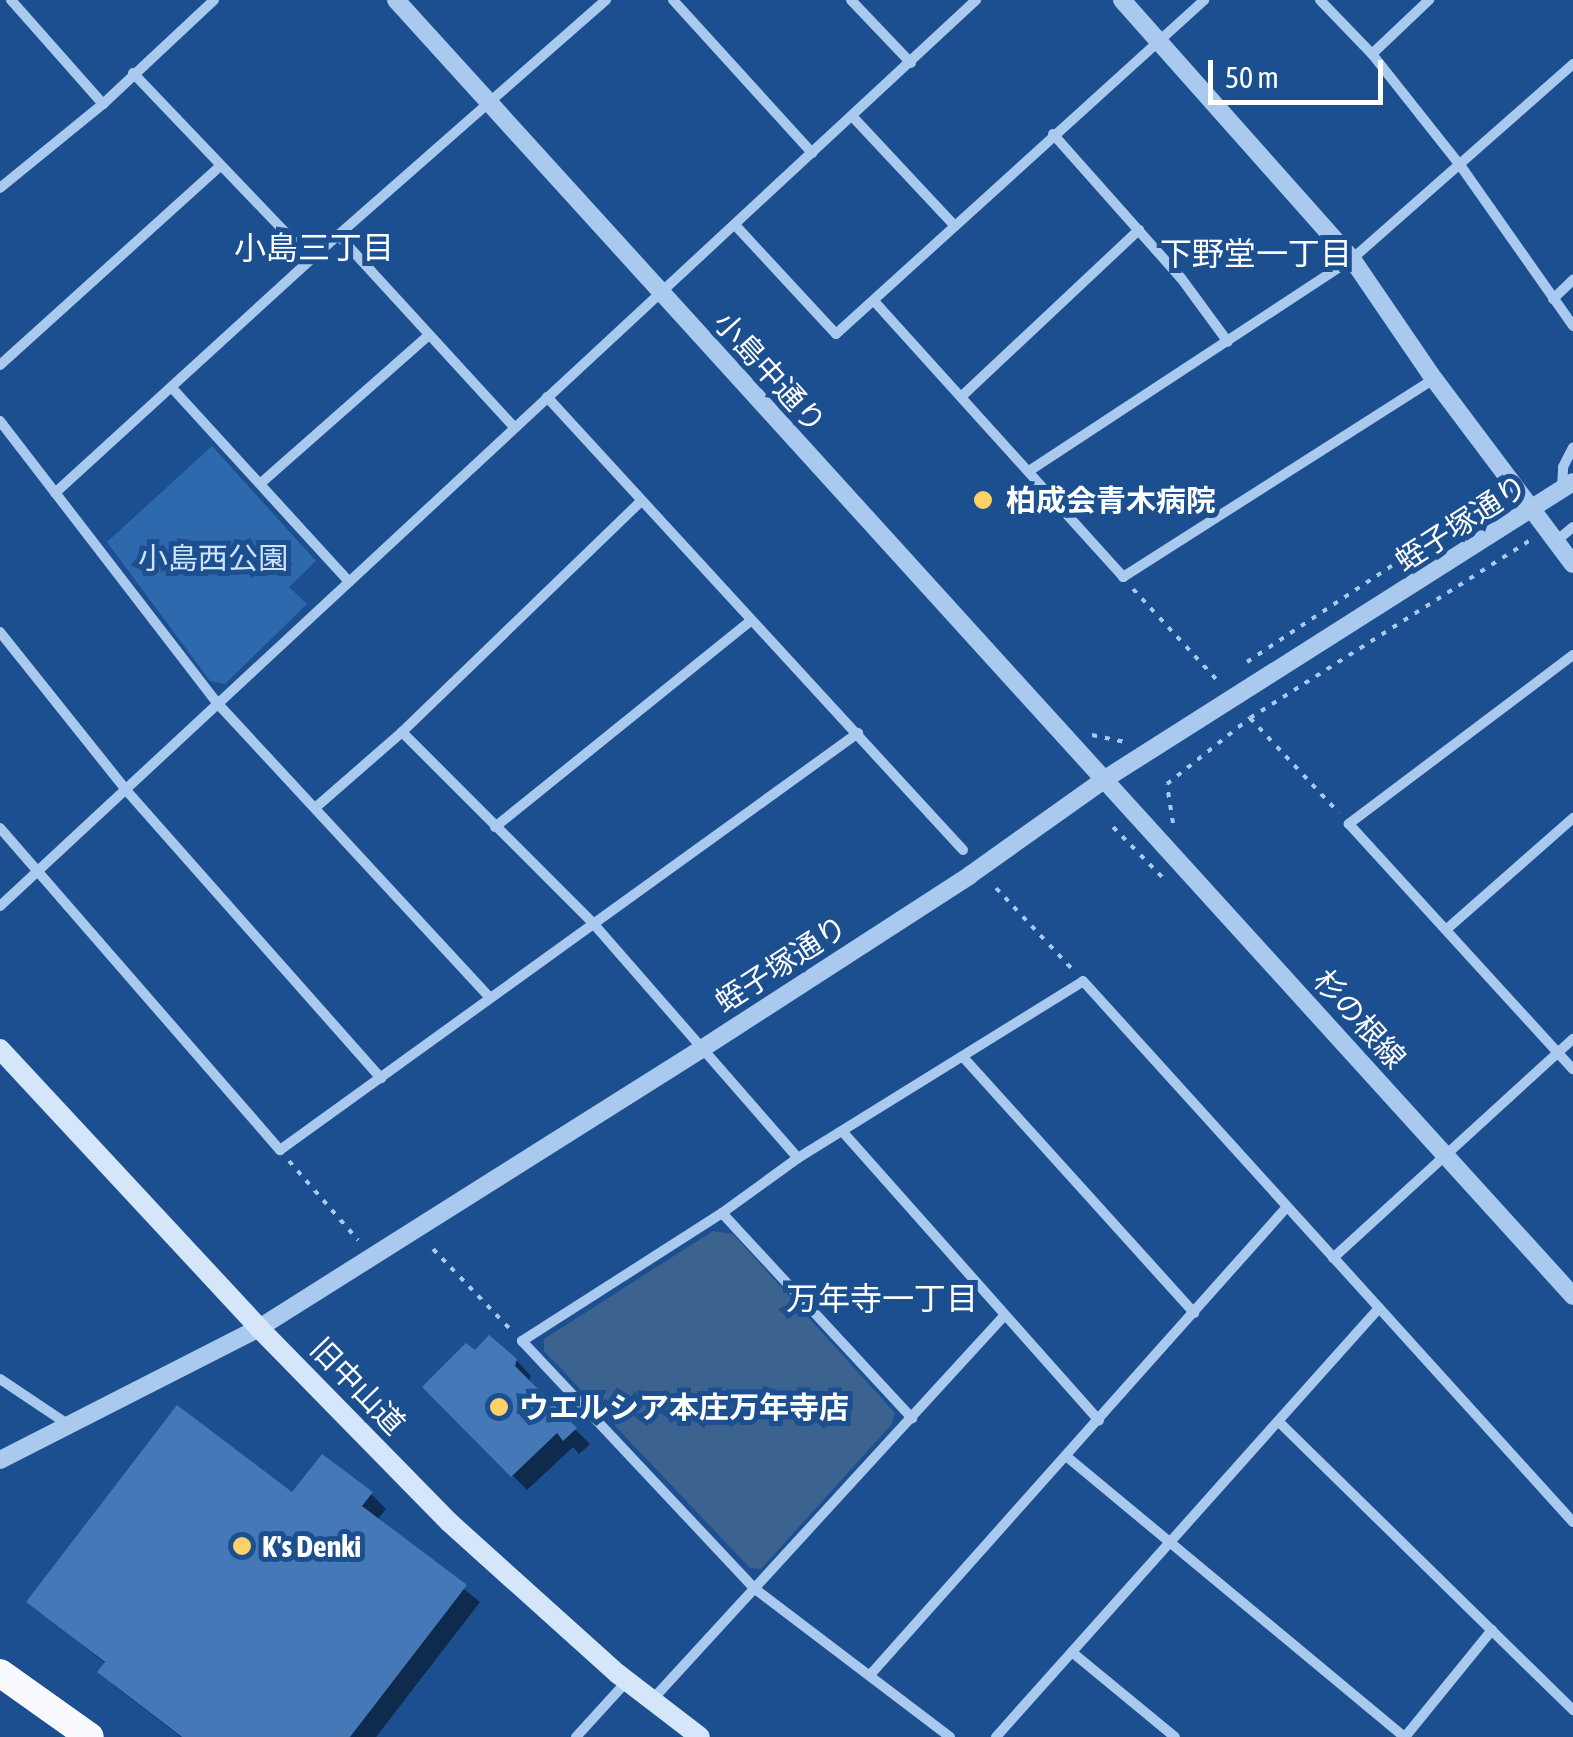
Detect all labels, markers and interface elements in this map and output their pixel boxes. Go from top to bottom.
scale bar [1213,40,1388,102]
text: 50 m [1225,60,1279,94]
district label: 小島三丁目 [234,229,394,267]
district label: 下野堂一丁目 [1160,235,1352,273]
street label: 小島中通り [706,304,834,440]
street label: 蛭子塚通り [1388,467,1534,579]
place label: 柏成会青木病院 [1006,482,1216,518]
marker: 柏成会青木病院 [970,487,996,513]
park label: 小島西公園 [138,540,288,576]
street label: 蛭子塚通り [708,908,854,1020]
street label: 杉の根線 [1306,962,1414,1076]
district label: 万年寺一丁目 [786,1280,978,1318]
street label: 旧中山道 [303,1330,413,1442]
place label: ウエルシア本庄万年寺店 [519,1389,849,1425]
marker: ウエルシア本庄万年寺店 [488,1396,510,1418]
place label: K's Denki [262,1528,361,1564]
marker: K's Denki [231,1535,253,1557]

